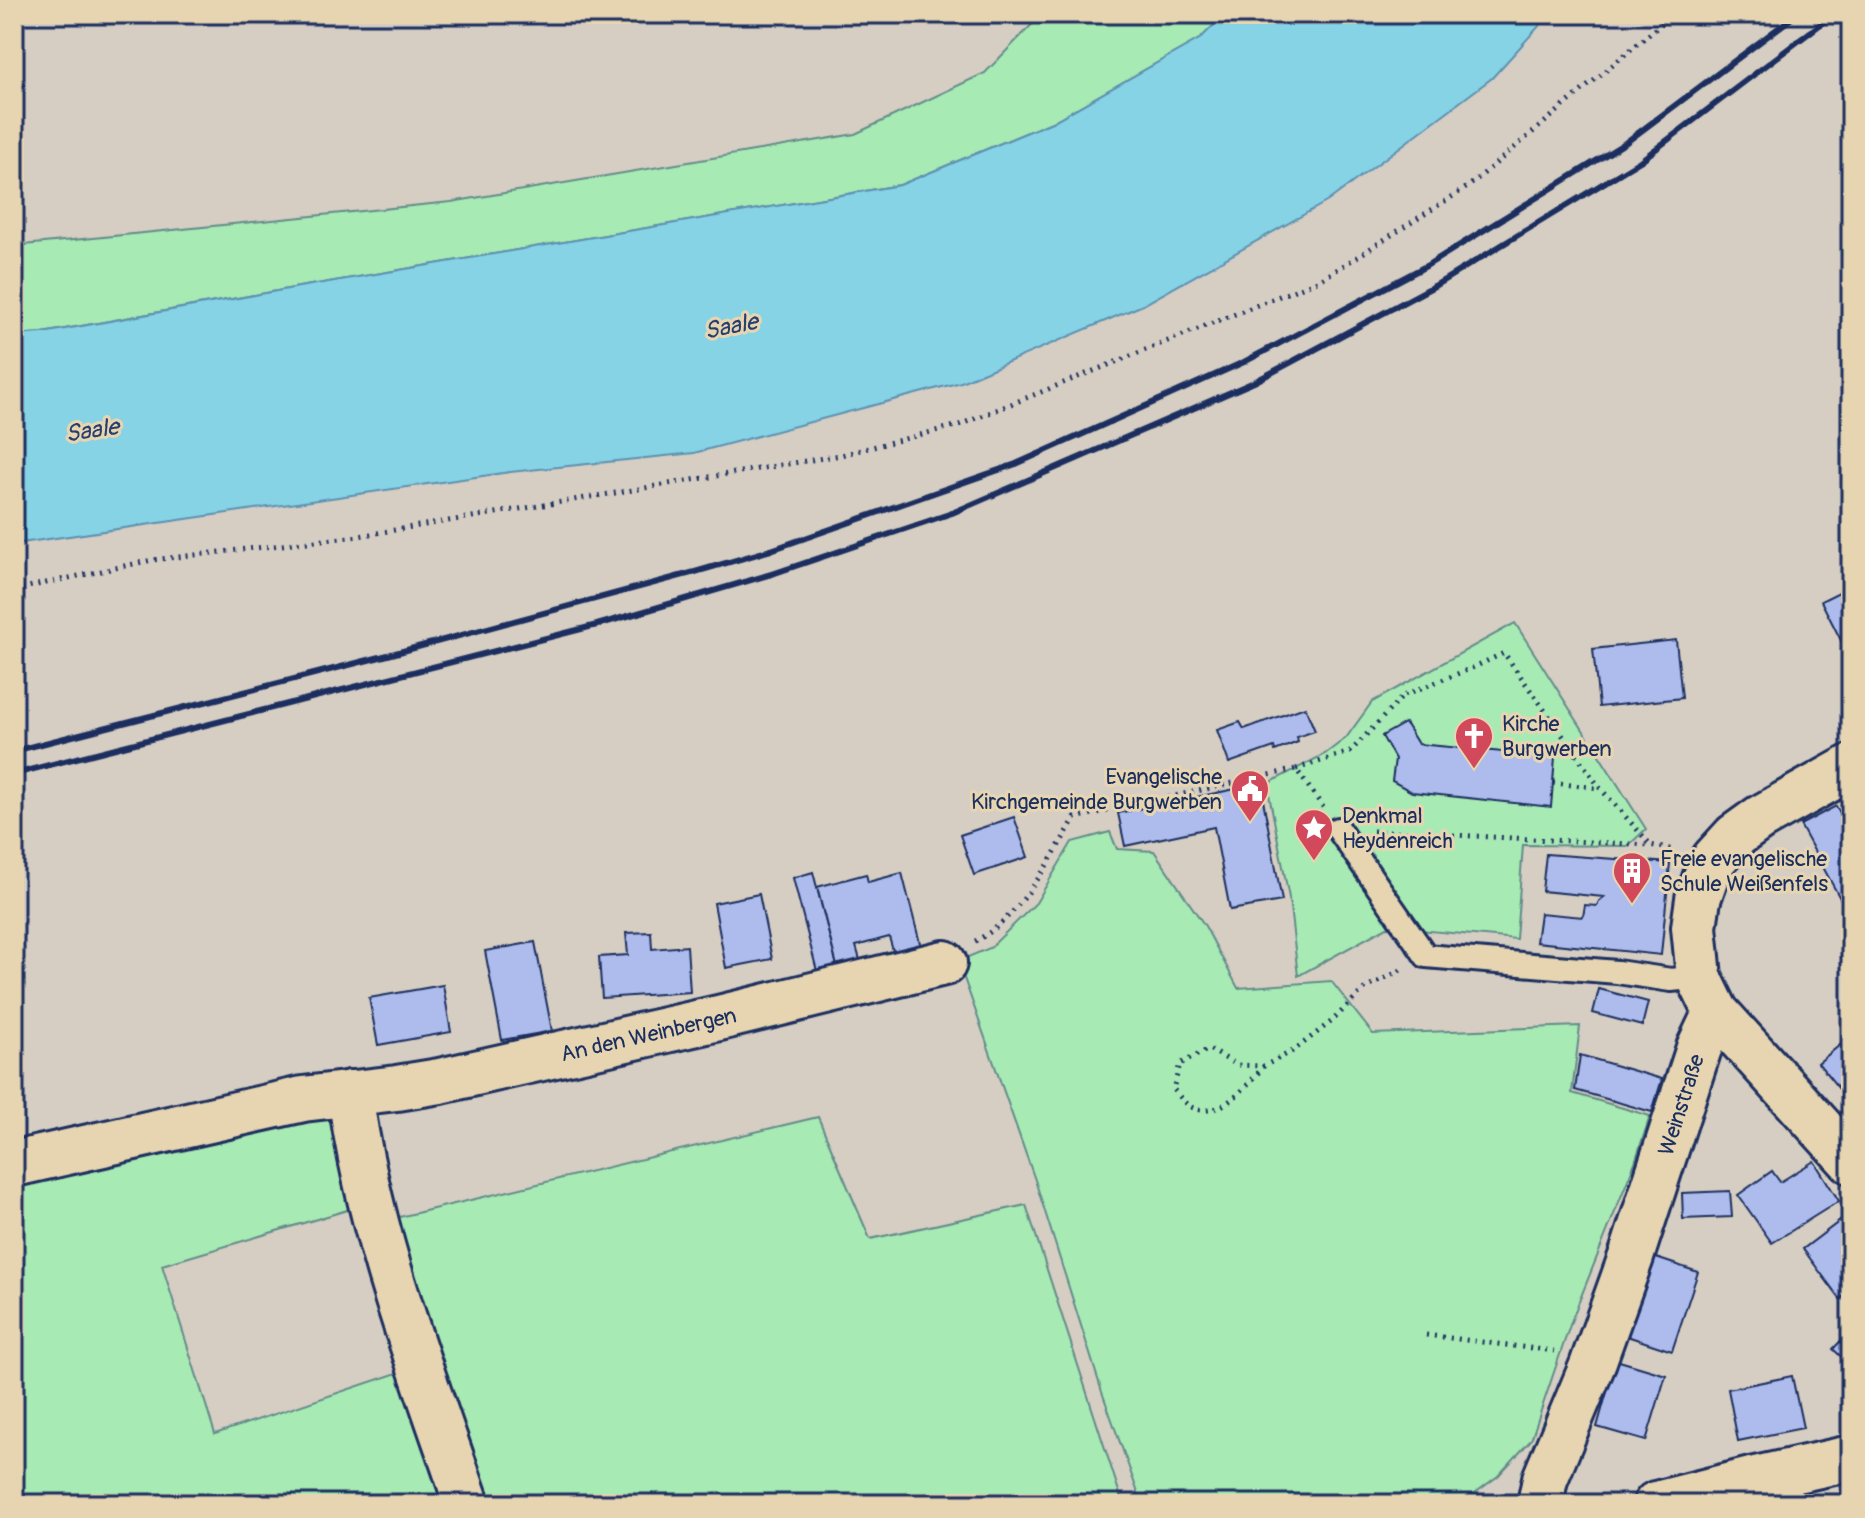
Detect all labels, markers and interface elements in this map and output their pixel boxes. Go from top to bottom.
water label: Saale [702,307,762,346]
water label: Saale [63,412,123,449]
place label: Kirche Burgwerben [1502,710,1612,763]
church icon: Kirche Burgwerben [1453,715,1495,770]
place label: Evangelische Kirchgemeinde Burgwerben [971,763,1222,816]
public building icon: Evangelische Kirchgemeinde Burgwerben [1229,768,1271,823]
place label: Denkmal Heydenreich [1342,802,1453,855]
place icon: Denkmal Heydenreich [1293,807,1335,862]
place label: Freie evangelische Schule Weißenfels [1660,845,1828,898]
building icon: Freie evangelische Schule Weißenfels [1611,850,1653,905]
street label: An den Weinbergen [558,1001,739,1068]
street label: Weinstraße [1652,1050,1711,1159]

